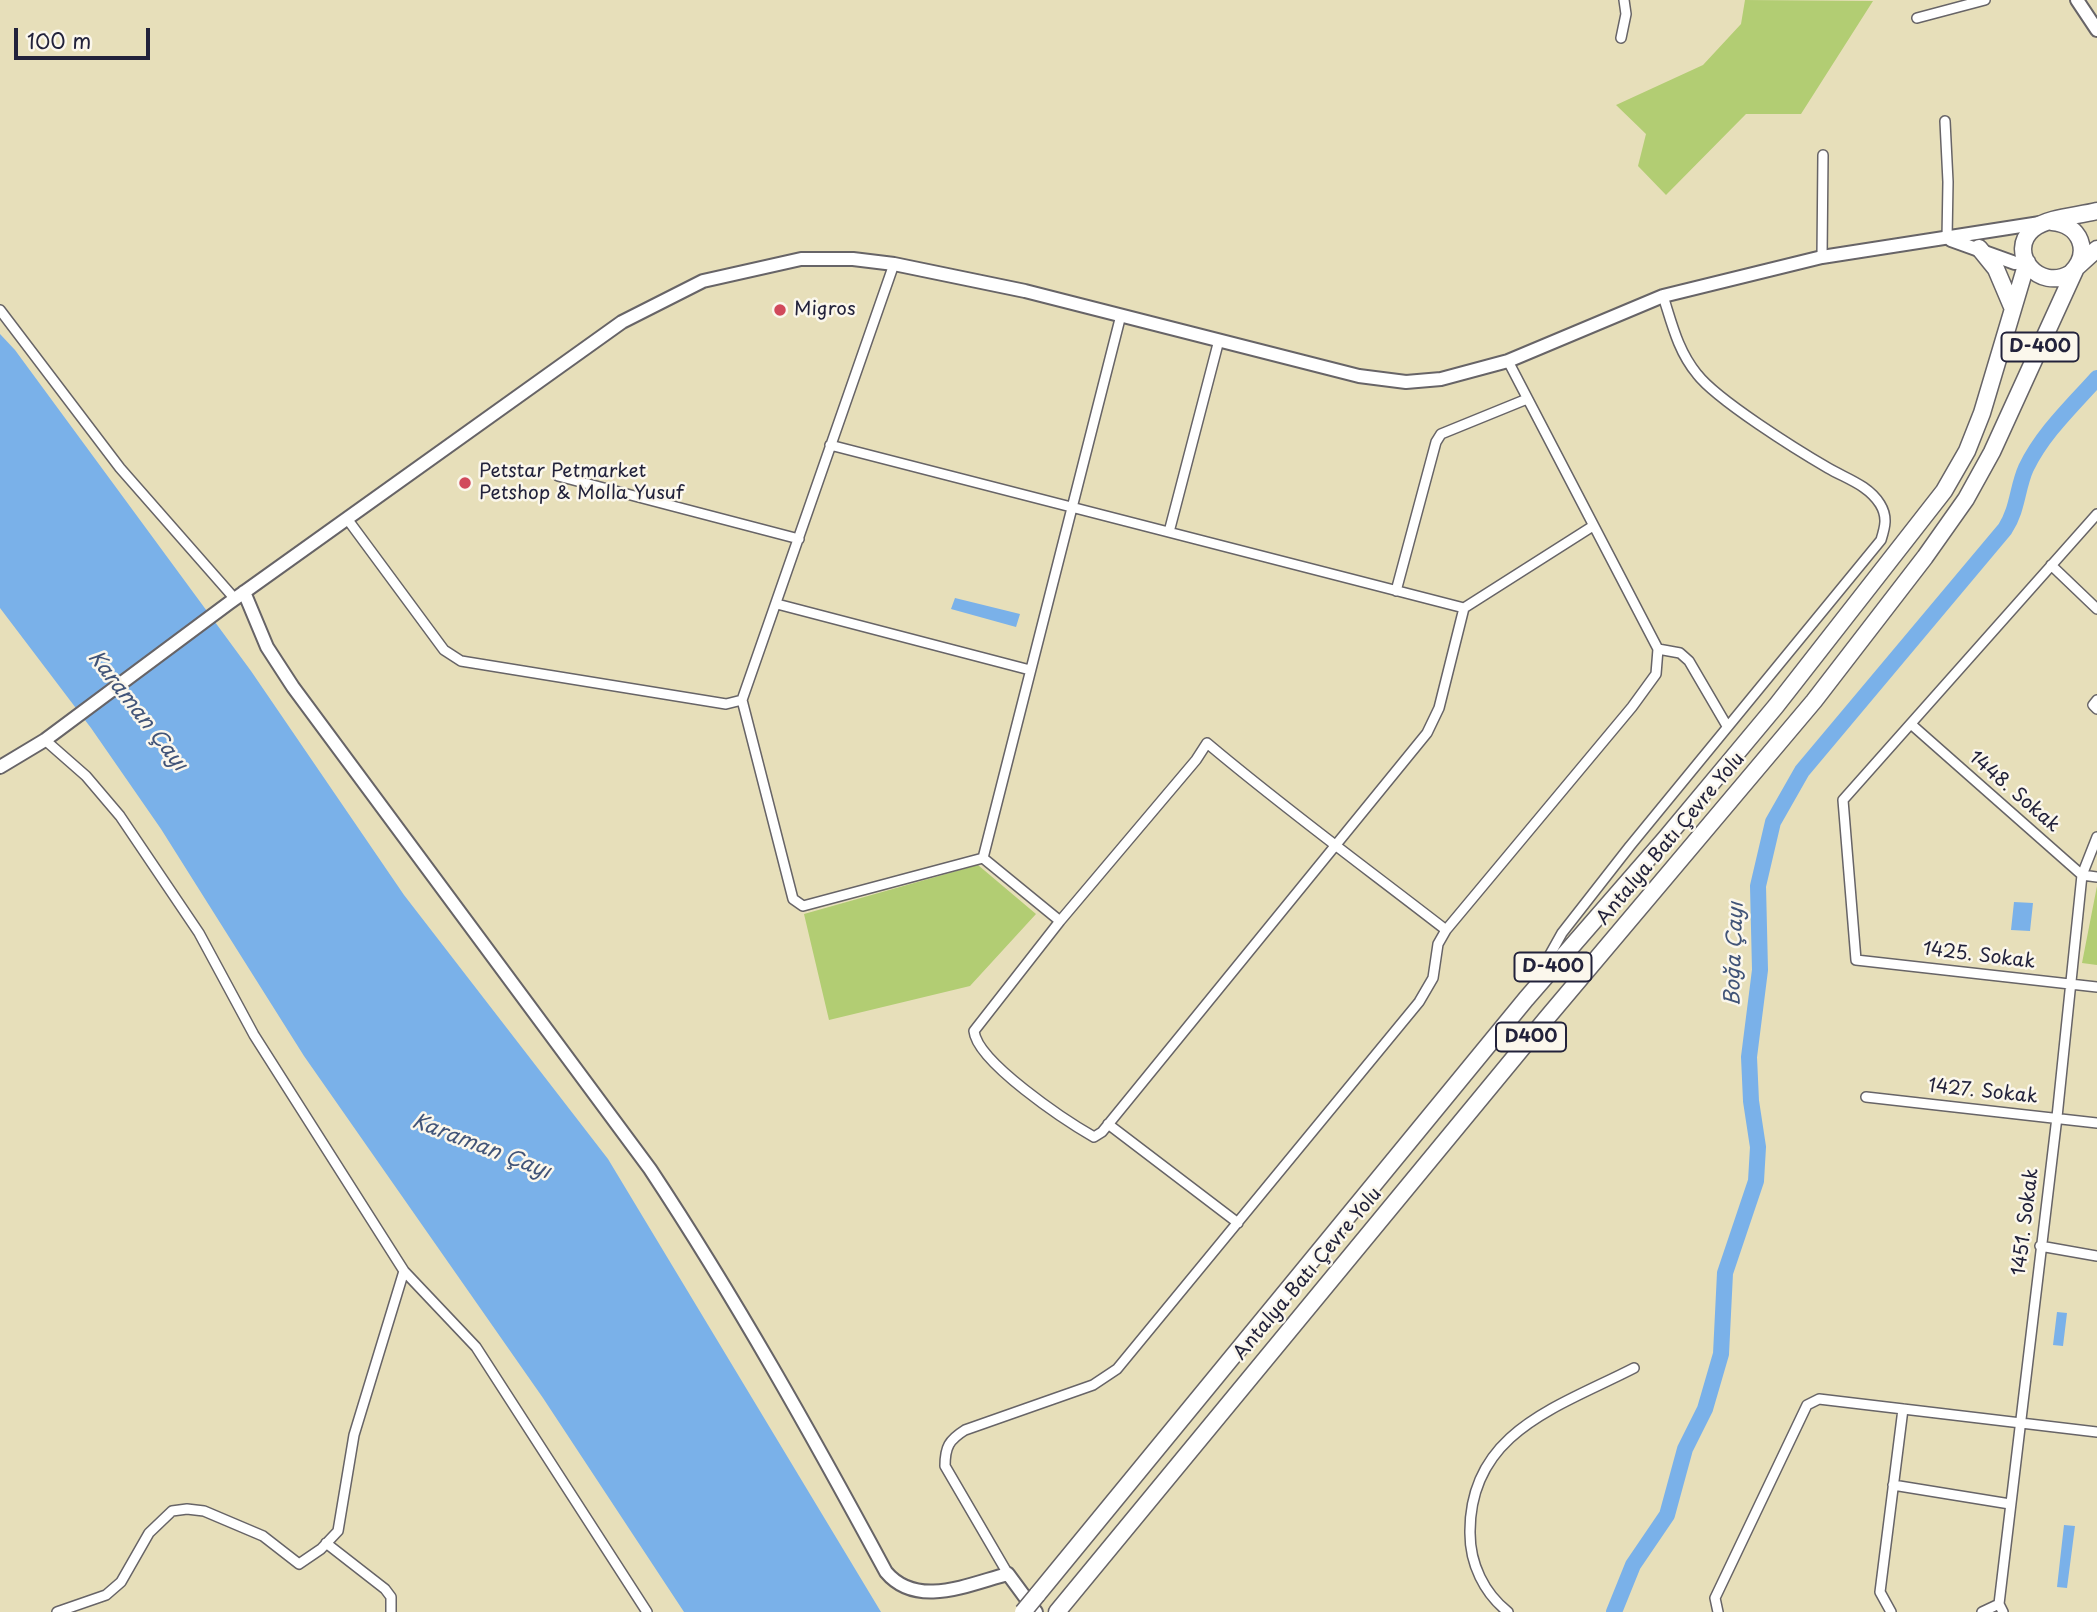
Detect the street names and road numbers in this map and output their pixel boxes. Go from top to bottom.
road number: D-400 [2002,332,2078,362]
street label: 1448. Sokak [1964,746,2064,838]
street label: Antalya Batı Çevre Yolu [1592,748,1750,930]
street label: 1425. Sokak [1921,938,2037,974]
road number: D-400 [1514,952,1592,982]
road number: D400 [1496,1022,1566,1052]
street label: 1427. Sokak [1927,1075,2039,1109]
street label: 1451. Sokak [2008,1167,2044,1277]
street label: Antalya Batı Çevre Yolu [1229,1183,1387,1365]

